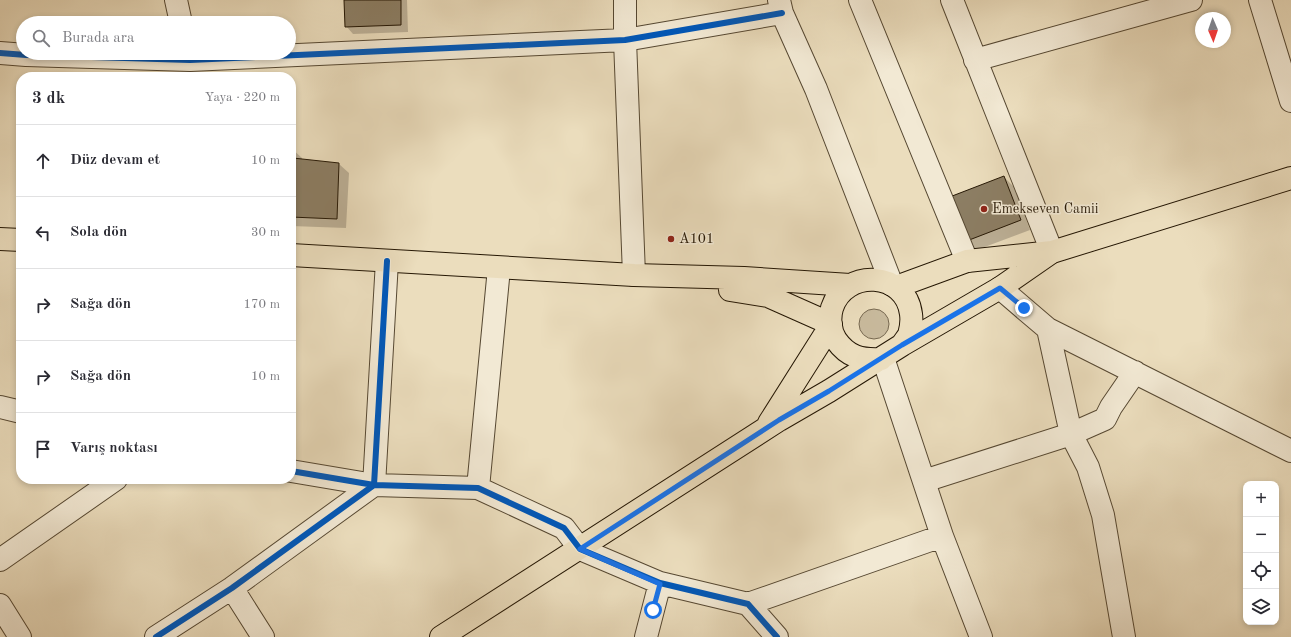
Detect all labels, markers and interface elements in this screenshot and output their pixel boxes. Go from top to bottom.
north arrow [1195,12,1231,48]
search box [16,16,296,60]
icon: search [30,27,52,49]
text: Burada ara [62,31,134,46]
text: 3 dk [32,90,65,107]
text: Yaya · 220 m [205,91,280,104]
icon: ahead [32,150,54,172]
text: Düz devam et [70,153,160,168]
text: 10 m [251,154,280,167]
place label: Emekseven Camii [992,202,1099,216]
marker: Emekseven Camii [979,204,989,214]
icon: left [32,222,54,244]
text: Sola dön [70,225,127,240]
text: 30 m [251,226,280,239]
place label: A101 [679,232,714,246]
marker: A101 [666,234,676,244]
icon: right [32,294,54,316]
text: Sağa dön [70,297,131,312]
text: 170 m [243,298,280,311]
route end [1015,299,1033,317]
icon: right [32,366,54,388]
text: Sağa dön [70,369,131,384]
text: 10 m [251,370,280,383]
icon: arrive [32,438,54,460]
text: Varış noktası [70,441,158,456]
map controls [1243,481,1279,625]
button: + [1243,481,1279,517]
button: − [1243,517,1279,553]
button: locate [1243,553,1279,589]
button: layers [1243,589,1279,625]
route start [644,601,662,619]

